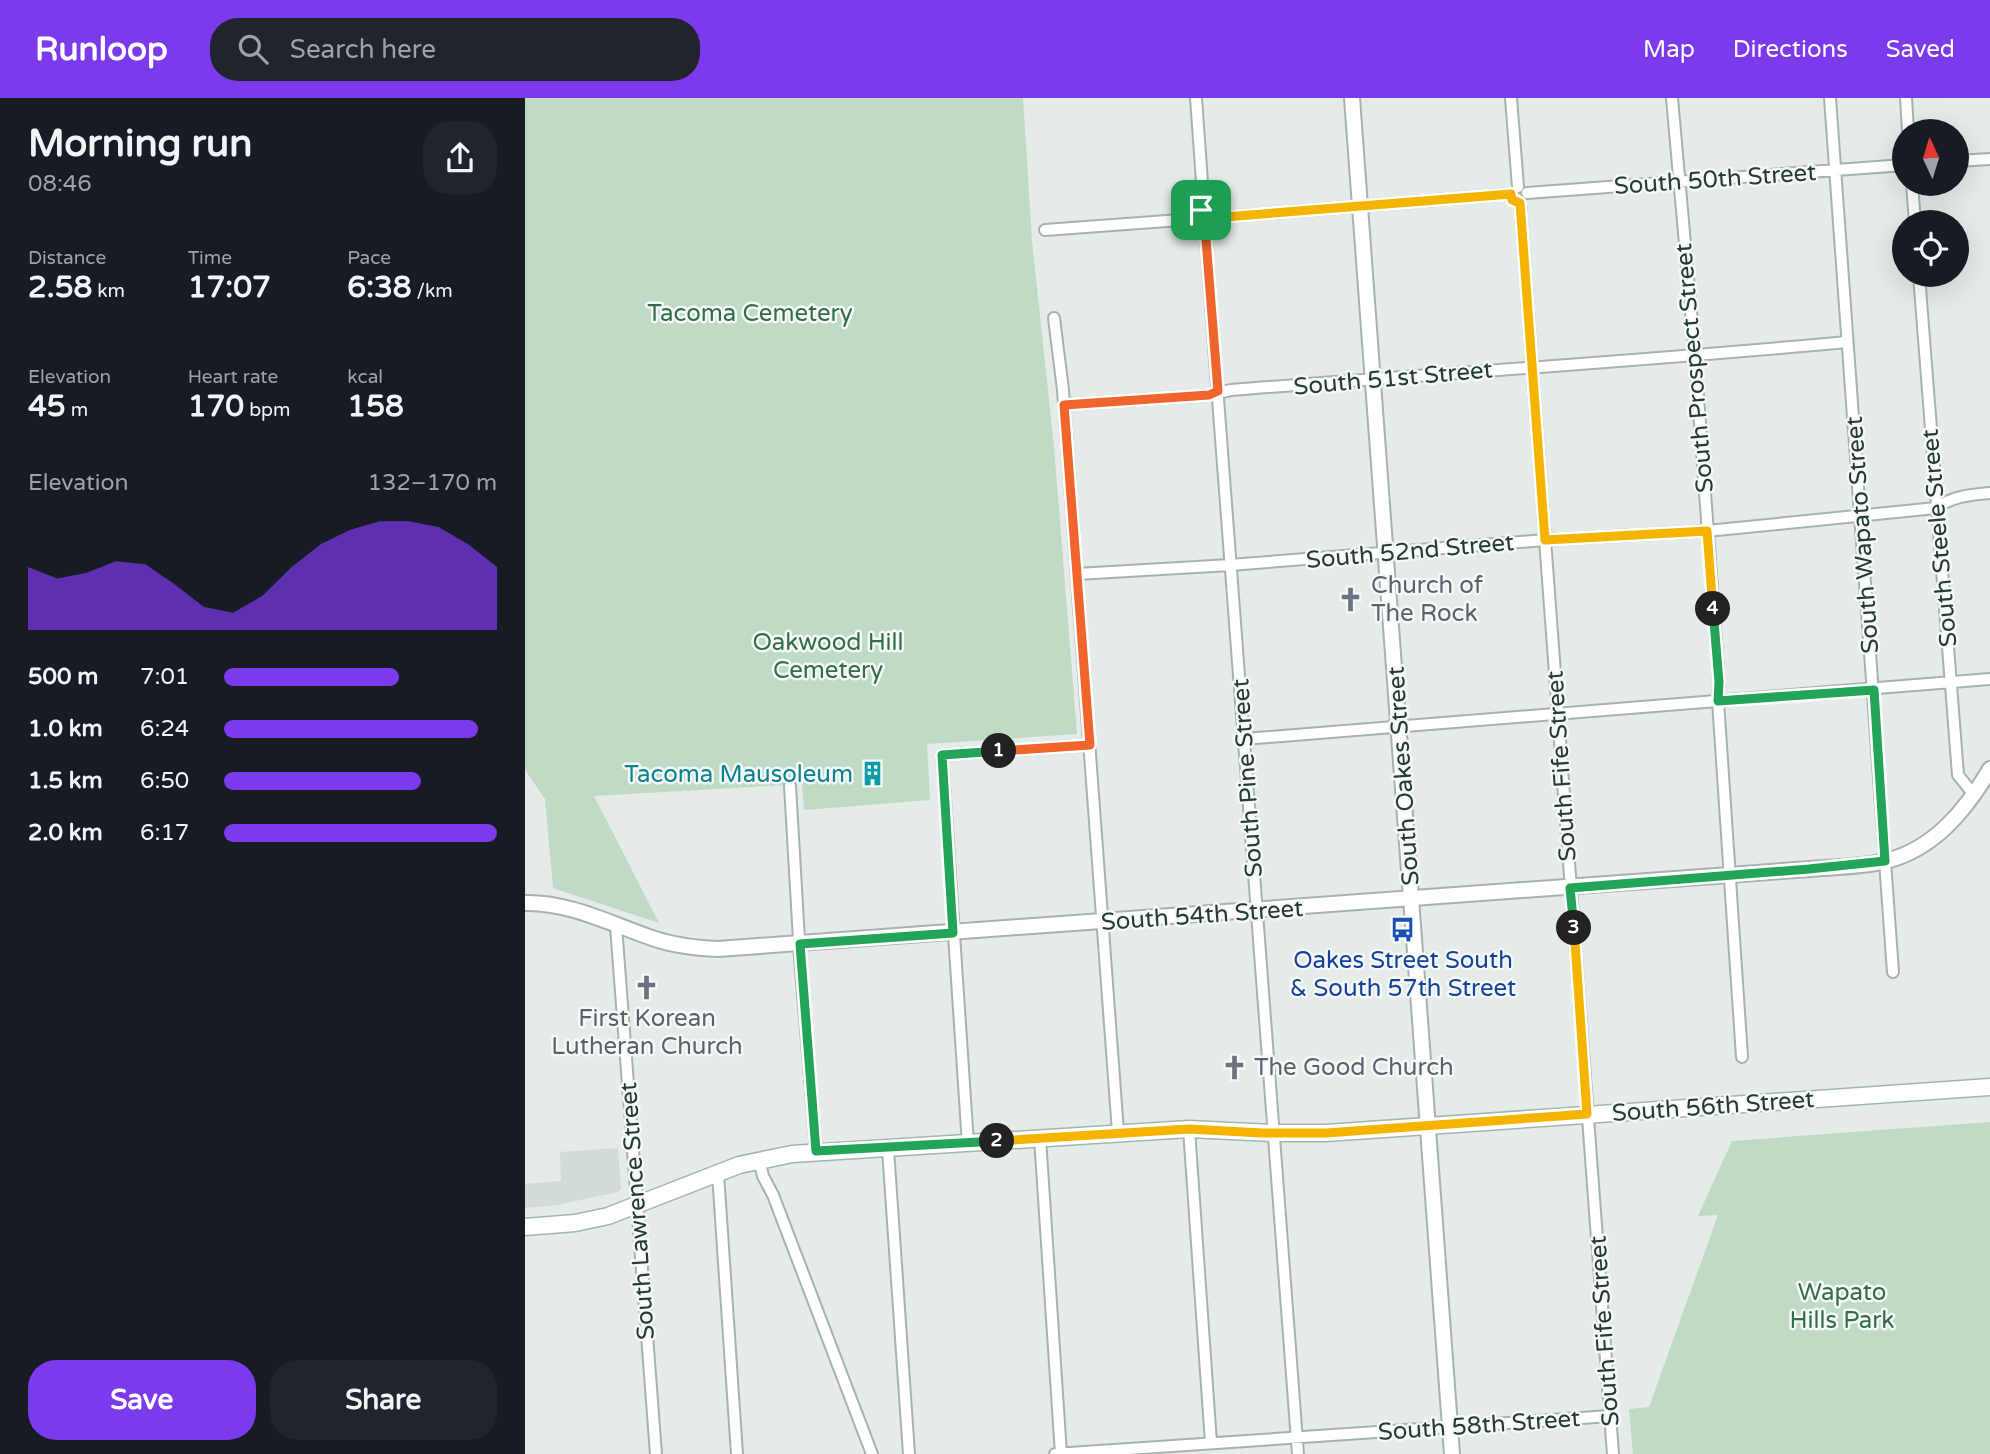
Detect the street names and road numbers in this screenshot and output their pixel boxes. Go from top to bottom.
street label: South 50th Street [1613,158,1817,201]
street label: South Prospect Street [1669,242,1720,494]
street label: South 51st Street [1292,355,1494,402]
street label: South Wapato Street [1840,415,1885,654]
street label: South Steele Street [1916,428,1963,648]
street label: South 52nd Street [1305,528,1515,575]
street label: South Oakes Street [1381,665,1426,886]
street label: South Fife Street [1540,670,1583,862]
street label: South Pine Street [1226,678,1269,878]
street label: South 54th Street [1100,894,1304,937]
street label: South Lawrence Street [614,1081,661,1341]
street label: South 56th Street [1611,1085,1815,1128]
street label: South Fife Street [1583,1235,1626,1427]
street label: South 58th Street [1377,1404,1581,1447]

